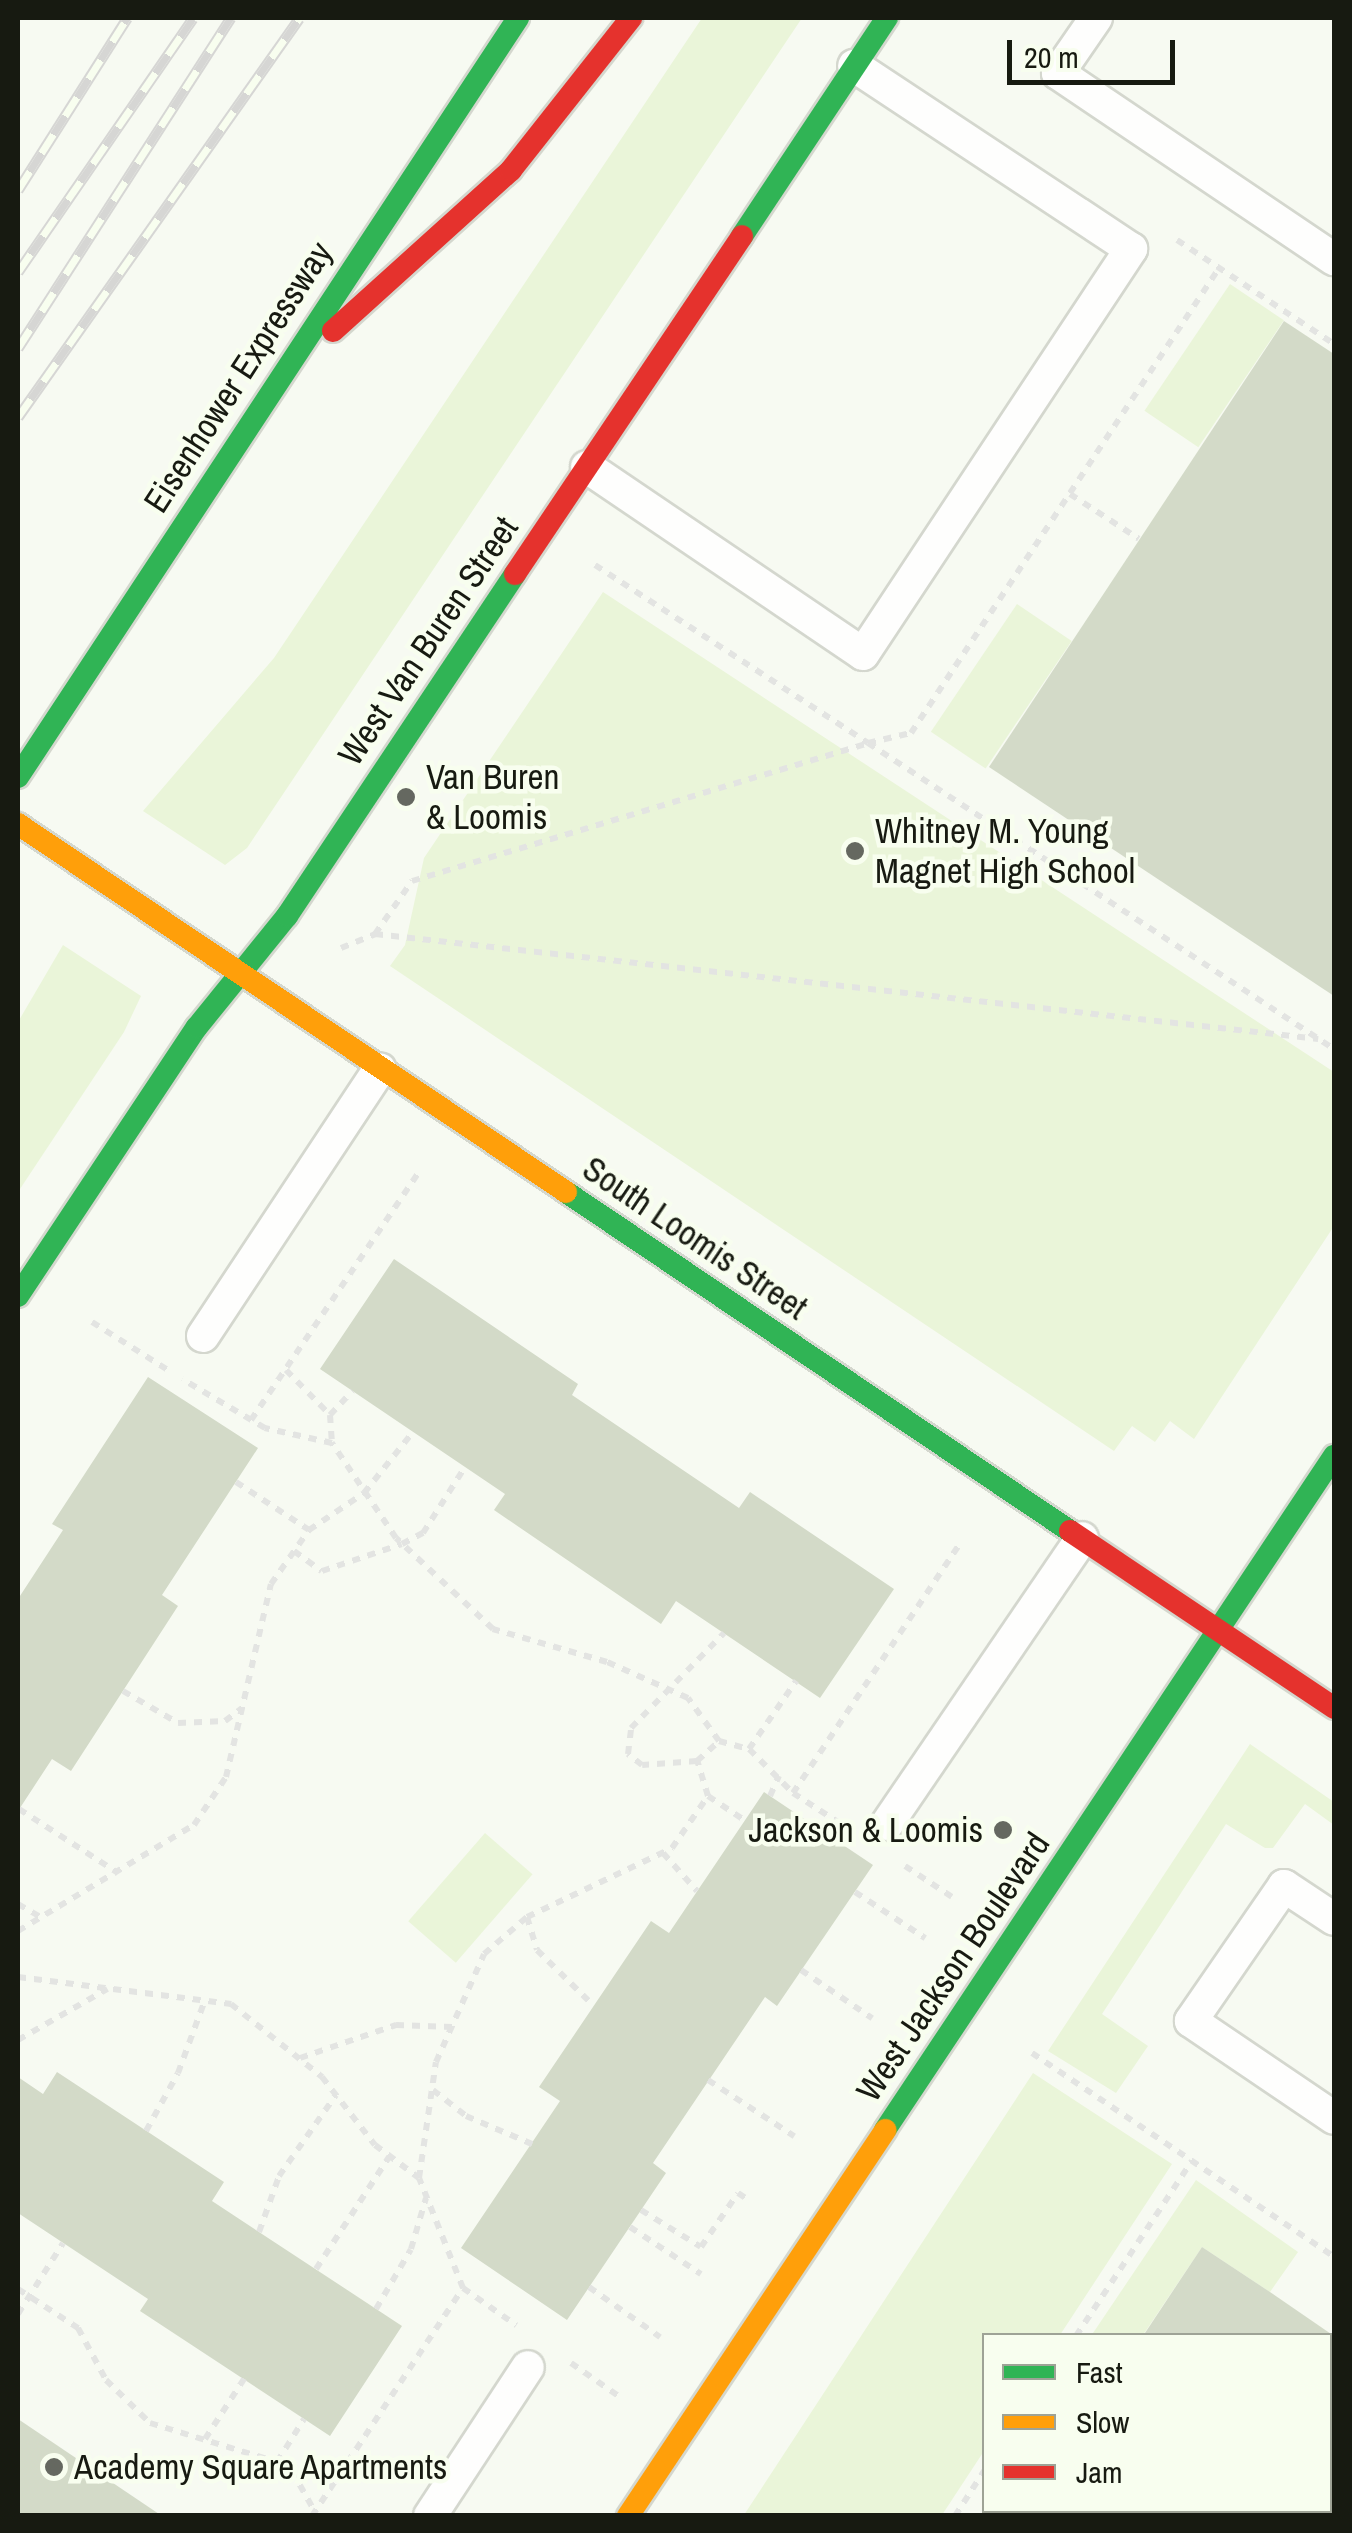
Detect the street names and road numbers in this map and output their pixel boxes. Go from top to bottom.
street label: Eisenhower Expressway [135,234,341,520]
street label: West Van Buren Street [329,509,527,773]
street label: South Loomis Street [575,1147,815,1329]
street label: West Jackson Boulevard [847,1825,1059,2109]

